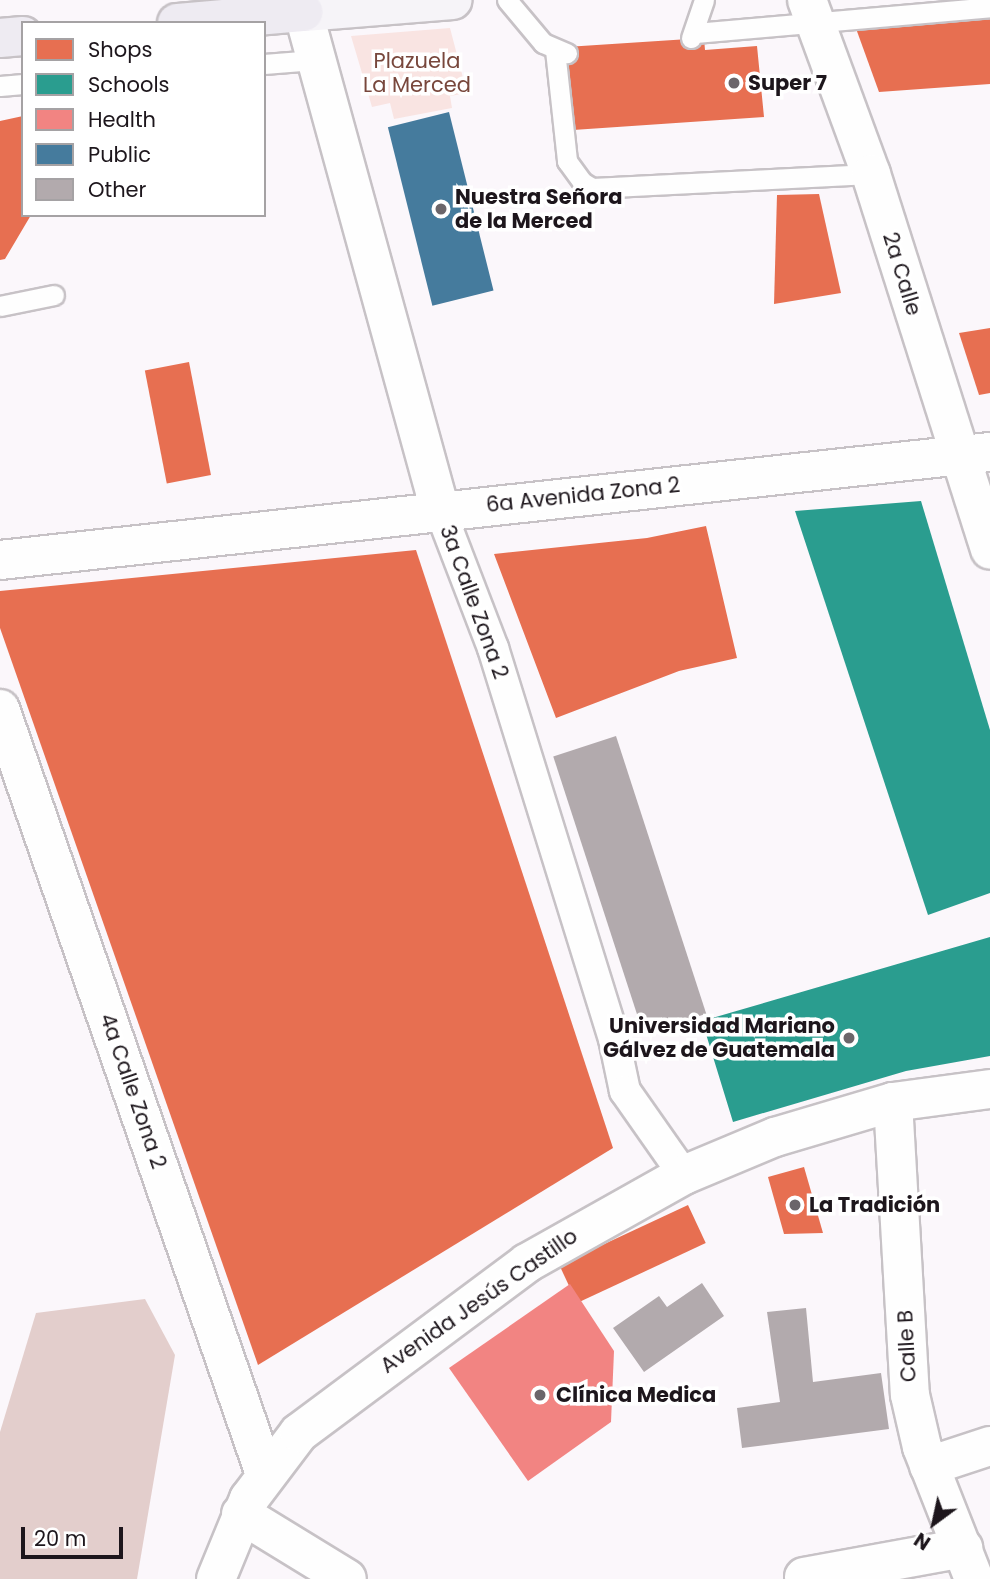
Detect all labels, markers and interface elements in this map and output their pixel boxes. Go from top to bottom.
legend [21,21,266,217]
text: Shops [88,35,152,64]
park label: Plazuela La Merced [363,48,471,98]
text: Schools [88,70,170,99]
place label: Super 7 [748,70,827,96]
marker: Super 7 [726,75,742,91]
text: Health [88,105,156,134]
text: Public [88,140,151,169]
text: Other [88,175,146,204]
place label: Nuestra Señora de la Merced [455,184,622,234]
marker: Nuestra Señora de la Merced [433,201,449,217]
street label: 2a Calle [877,229,927,319]
street label: 6a Avenida Zona 2 [485,472,681,518]
street label: 3a Calle Zona 2 [435,522,513,682]
street label: 4a Calle Zona 2 [95,1010,171,1172]
place label: Universidad Mariano Gálvez de Guatemala [603,1013,835,1063]
marker: Universidad Mariano Gálvez de Guatemala [841,1030,857,1046]
place label: La Tradición [809,1192,940,1218]
marker: La Tradición [787,1197,803,1213]
street label: Avenida Jesús Castillo [376,1223,582,1379]
street label: Calle B [893,1309,921,1383]
place label: Clínica Medica [556,1382,716,1408]
marker: Clínica Medica [530,1385,550,1405]
north arrow [899,1488,969,1558]
scale bar [24,1512,126,1556]
text: 20 m [34,1524,87,1553]
text: N [909,1526,936,1556]

